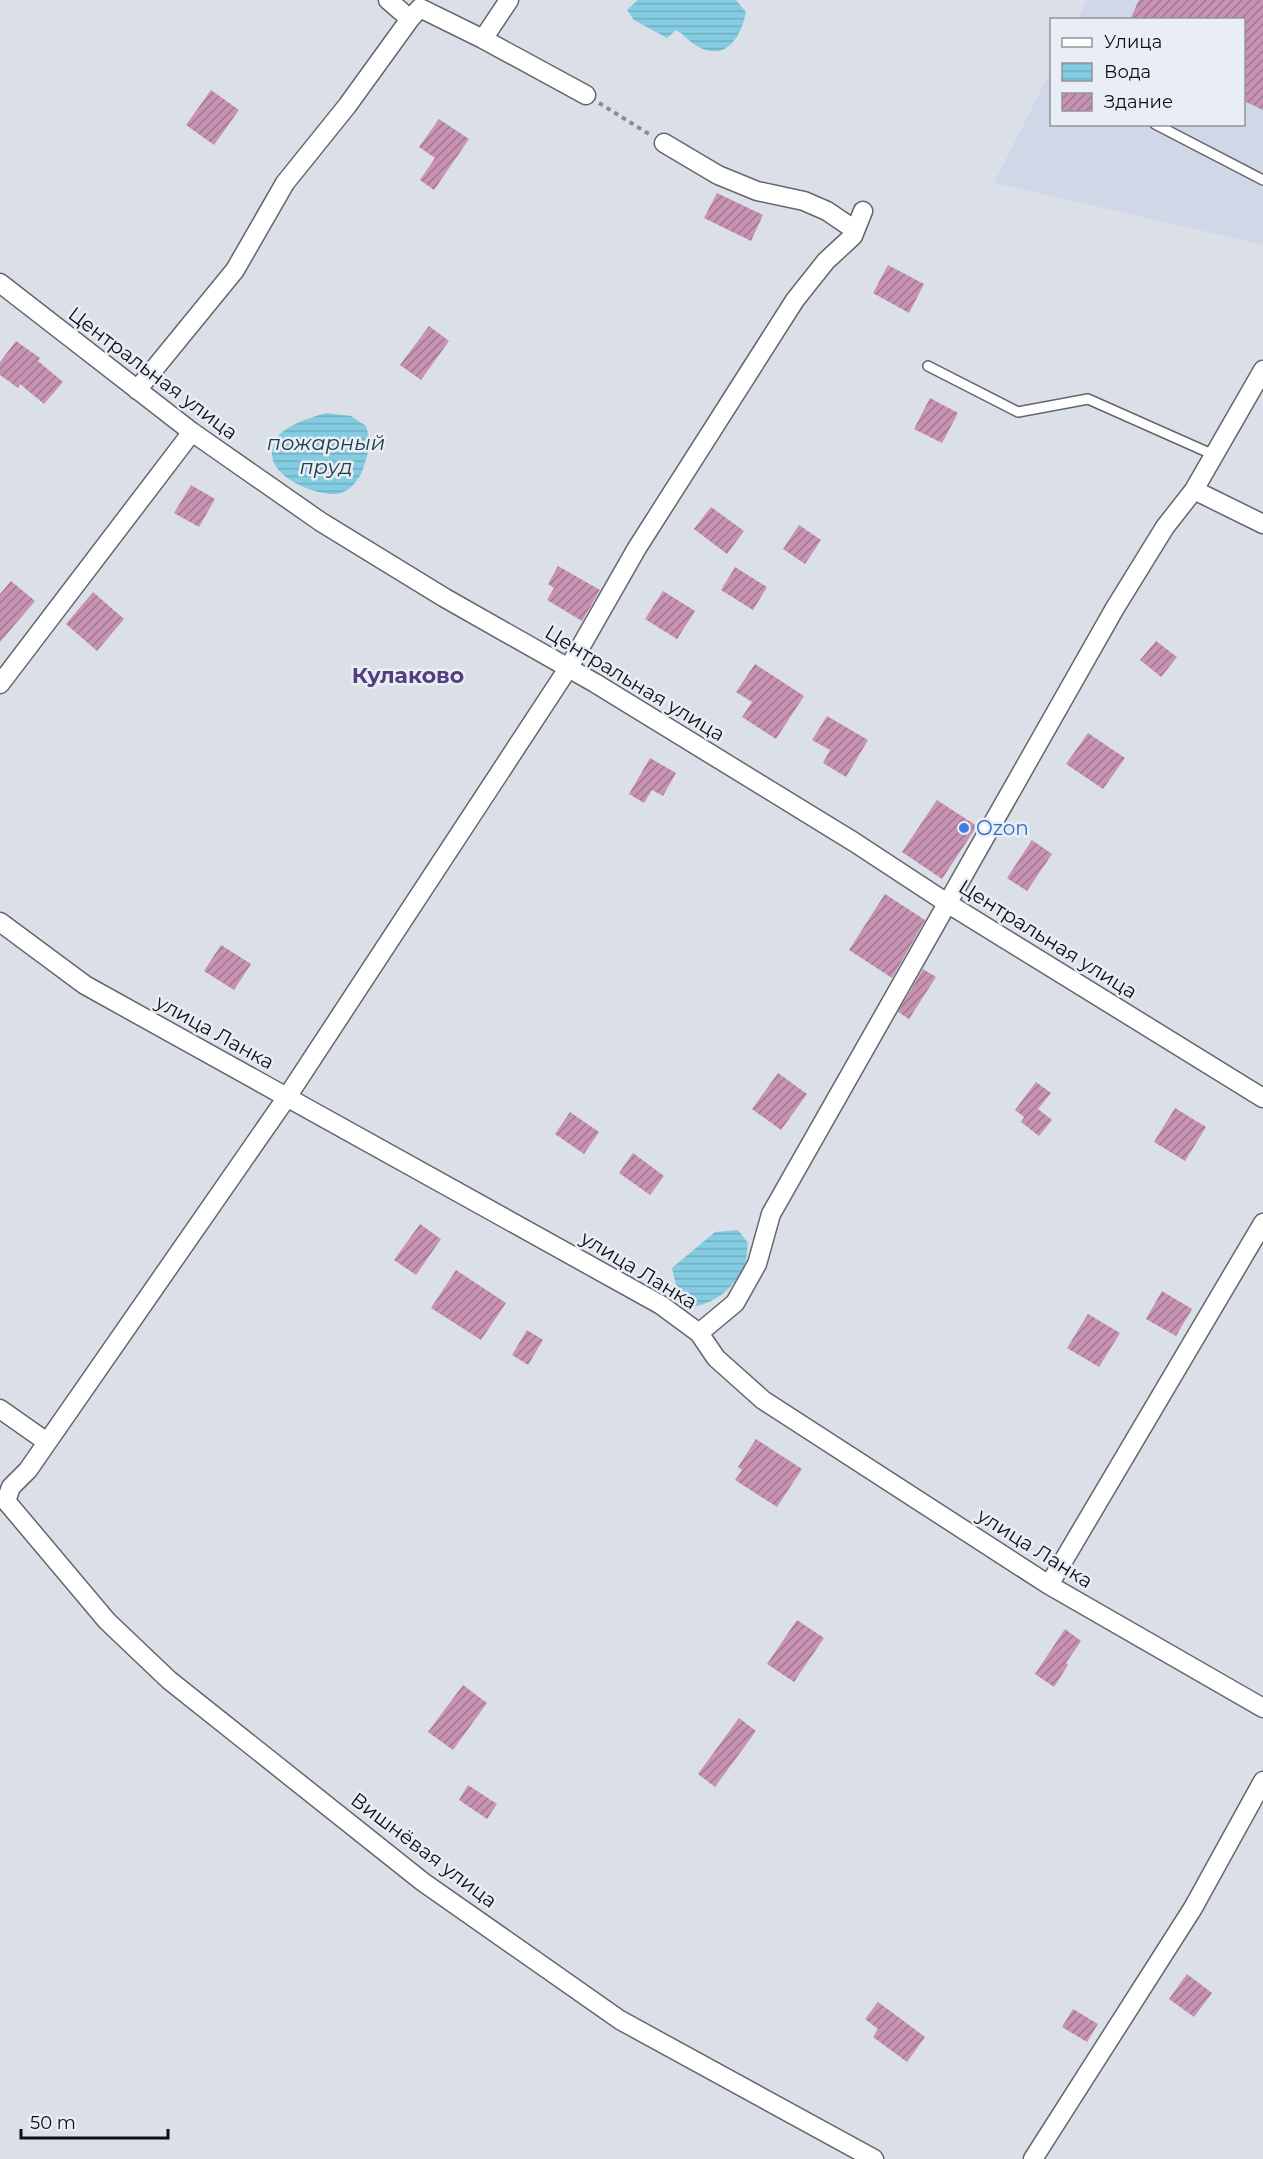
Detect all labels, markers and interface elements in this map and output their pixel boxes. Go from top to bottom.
legend [1050,18,1245,126]
text: Улица [1104,31,1162,53]
text: Вода [1104,61,1151,83]
text: Здание [1104,91,1173,113]
street label: Центральная улица [64,302,242,444]
water label: пожарный пруд [267,430,385,479]
street label: Центральная улица [541,620,729,746]
district label: Кулаково [352,662,464,689]
place label: Ozon [976,816,1029,840]
marker: Ozon [957,821,971,835]
street label: Центральная улица [954,874,1142,1004]
street label: улица Ланка [151,989,278,1074]
street label: улица Ланка [576,1225,702,1314]
street label: улица Ланка [972,1502,1097,1593]
street label: Вишнёвая улица [346,1787,502,1913]
scale bar [21,2102,168,2140]
text: 50 m [30,2112,76,2134]

